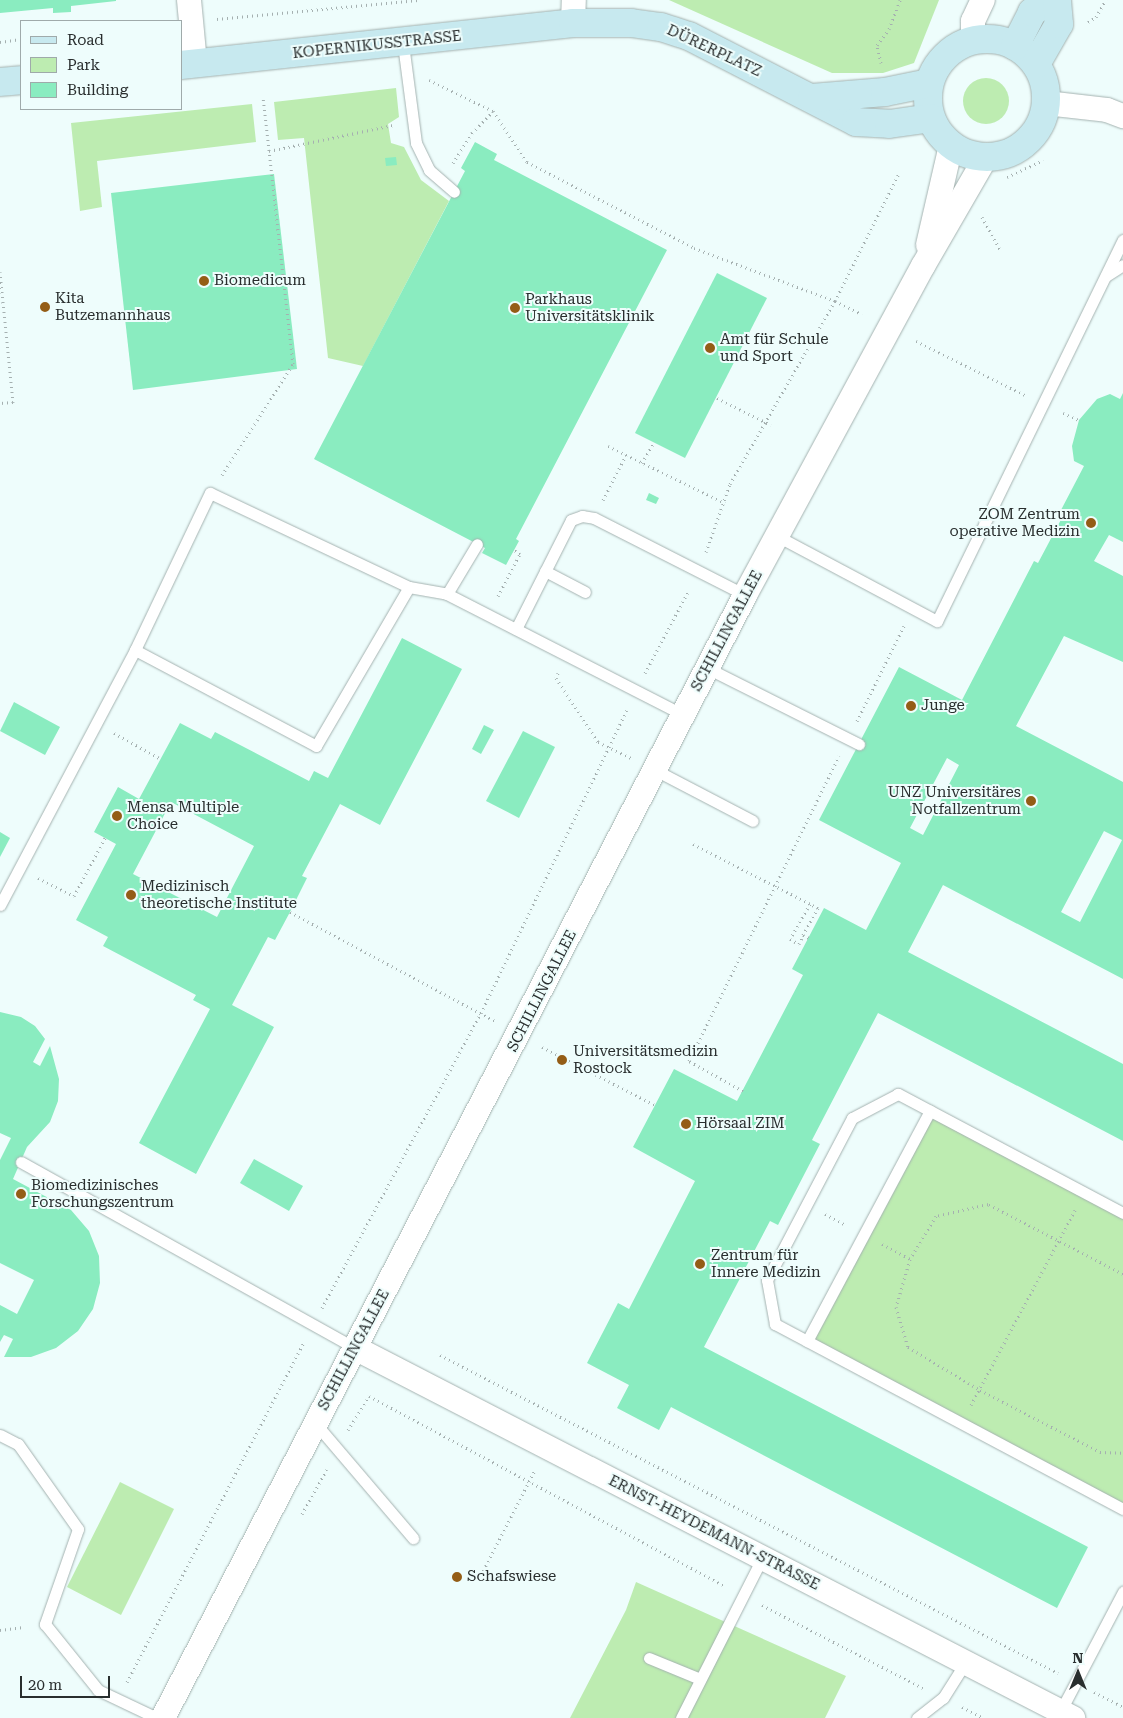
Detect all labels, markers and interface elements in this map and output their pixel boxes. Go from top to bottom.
legend [20,20,182,110]
street label: DÜRERPLATZ [664,21,764,81]
street label: KOPERNIKUSSTRASSE [292,27,462,63]
text: Road [67,31,104,49]
text: Park [67,56,100,74]
text: Building [67,81,128,99]
place label: Biomedicum [214,272,306,290]
marker: Biomedicum [198,275,210,287]
place label: Kita Butzemannhaus [55,289,170,324]
place label: Parkhaus Universitätsklinik [525,290,655,325]
marker: Kita Butzemannhaus [39,301,51,313]
marker: Parkhaus Universitätsklinik [509,302,521,314]
place label: Amt für Schule und Sport [720,330,828,365]
marker: Amt für Schule und Sport [704,342,716,354]
place label: ZOM Zentrum operative Medizin [950,505,1080,540]
marker: ZOM Zentrum operative Medizin [1084,516,1098,530]
street label: SCHILLINGALLEE [688,567,766,695]
place label: Junge [921,697,965,715]
marker: Junge [905,700,917,712]
place label: UNZ Universitäres Notfallzentrum [888,783,1021,818]
marker: UNZ Universitäres Notfallzentrum [1025,795,1037,807]
place label: Mensa Multiple Choice [127,798,239,833]
marker: Mensa Multiple Choice [111,810,123,822]
place label: Medizinisch theoretische Institute [141,877,297,912]
marker: Medizinisch theoretische Institute [125,889,137,901]
street label: SCHILLINGALLEE [503,927,581,1055]
place label: Universitätsmedizin Rostock [573,1042,718,1077]
marker: Universitätsmedizin Rostock [555,1053,569,1067]
place label: Hörsaal ZIM [696,1115,785,1133]
marker: Hörsaal ZIM [680,1118,692,1130]
place label: Biomedizinisches Forschungszentrum [31,1176,174,1211]
marker: Biomedizinisches Forschungszentrum [15,1188,27,1200]
place label: Zentrum für Innere Medizin [711,1246,821,1281]
marker: Zentrum für Innere Medizin [693,1257,707,1271]
street label: SCHILLINGALLEE [315,1286,393,1414]
street label: ERNST-HEYDEMANN-STRASSE [605,1472,823,1594]
place label: Schafswiese [467,1568,556,1586]
marker: Schafswiese [451,1571,463,1583]
north arrow [1053,1648,1103,1698]
text: N [1073,1650,1083,1666]
scale bar [22,1666,112,1698]
text: 20 m [28,1676,62,1694]

